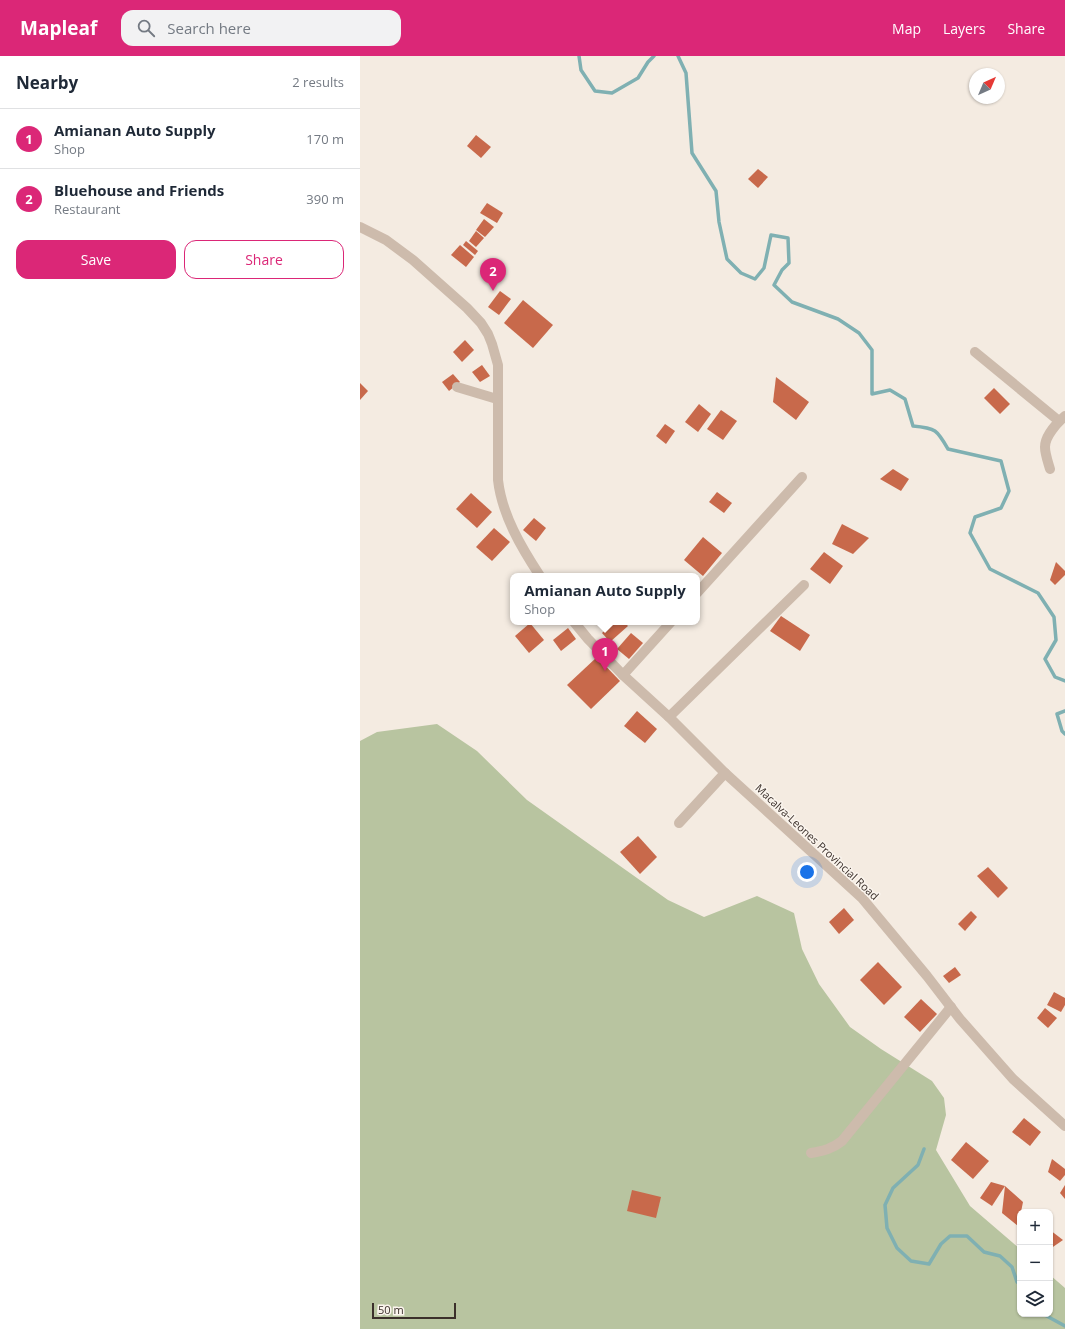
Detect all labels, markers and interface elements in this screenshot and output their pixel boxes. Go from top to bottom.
search box [121,10,401,46]
text: Mapleaf [20,15,97,41]
icon: search [135,17,157,39]
text: Search here [167,18,251,38]
text: Map [892,19,921,38]
text: Layers [943,19,985,38]
text: Share [1007,19,1045,38]
north arrow [969,68,1005,104]
text: Nearby [16,71,78,94]
text: 2 results [292,73,344,91]
text: Amianan Auto Supply [54,120,216,140]
text: 1 [25,130,33,148]
text: 170 m [306,130,344,148]
text: Shop [54,140,85,158]
text: Bluehouse and Friends [54,180,224,200]
text: 2 [25,190,33,208]
text: 390 m [306,190,344,208]
text: Restaurant [54,200,121,218]
button: Save [16,240,176,279]
button: Share [184,240,344,279]
pin: 2 [480,258,506,291]
popup [510,573,700,625]
text: Amianan Auto Supply [524,580,686,600]
text: Shop [524,600,555,618]
pin: 1 [592,638,618,671]
street label: Macalva-Leones Provincial Road [752,780,882,903]
your location [797,862,817,882]
map controls [1017,1209,1053,1317]
button: + [1017,1209,1053,1245]
button: − [1017,1245,1053,1281]
button: layers [1017,1281,1053,1317]
scale bar [372,1301,456,1320]
text: 50 m [378,1302,404,1317]

